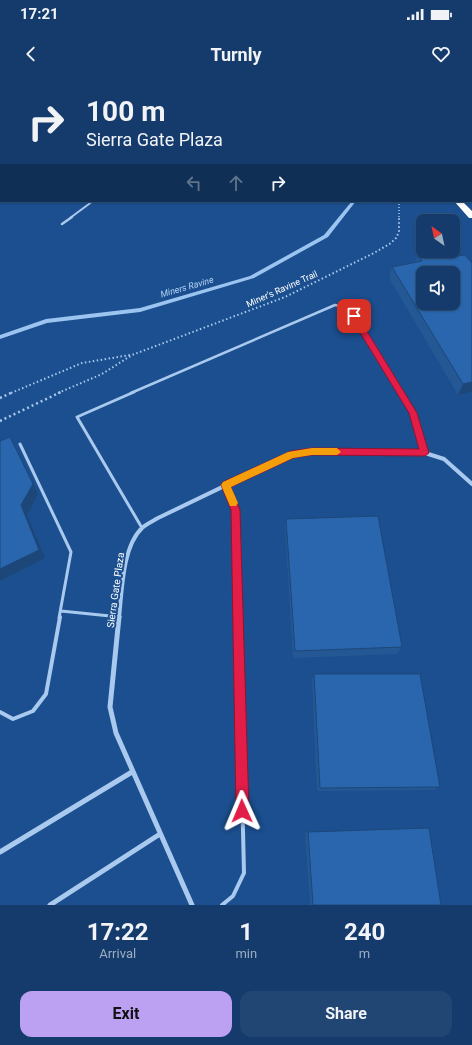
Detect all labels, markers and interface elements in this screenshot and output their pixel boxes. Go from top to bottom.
text: 17:21 [20,5,59,23]
icon: back [20,43,42,65]
icon: heart [430,43,452,65]
text: Turnly [210,44,262,65]
text: 100 m [86,95,165,128]
icon: right [20,96,72,148]
text: Sierra Gate Plaza [86,129,223,150]
icon: left [183,172,205,194]
icon: ahead [225,172,247,194]
icon: right [267,172,289,194]
north arrow [416,214,460,258]
map controls [416,214,460,310]
button: sound [416,266,460,310]
street label: Miner's Ravine Trail [245,269,319,309]
water label: Miners Ravine [159,275,215,299]
pin [337,299,371,333]
icon: arrive [343,305,365,327]
street label: Sierra Gate Plaza [105,552,126,628]
position arrow [221,790,263,832]
text: 17:22 [87,918,149,946]
text: 1 [239,918,253,946]
text: 240 [344,918,385,946]
text: Arrival [99,946,136,961]
text: min [235,946,257,961]
text: m [359,946,370,961]
button: Exit [20,991,232,1037]
button: Share [240,991,452,1037]

